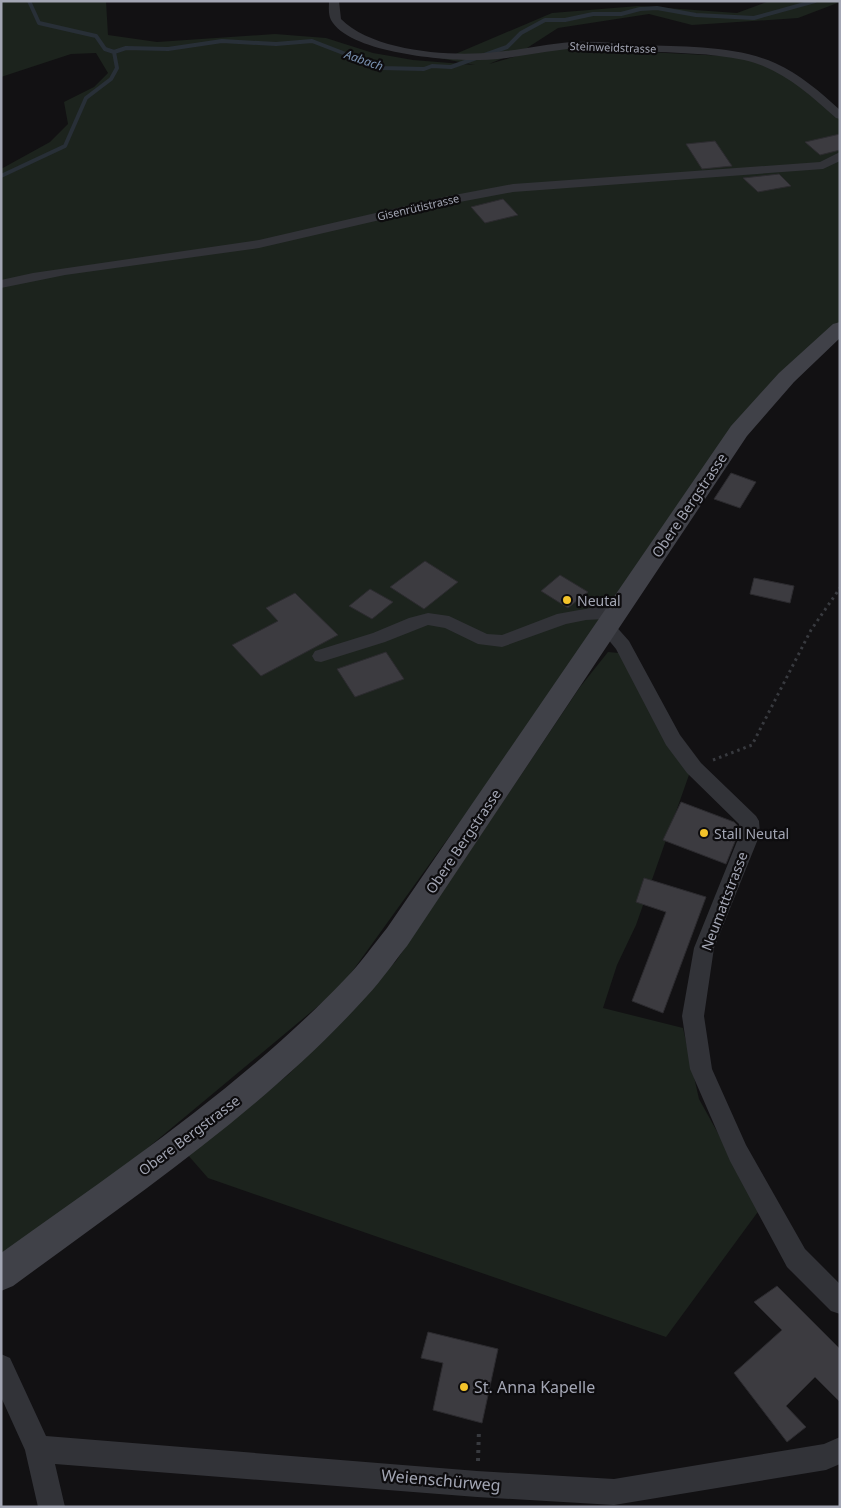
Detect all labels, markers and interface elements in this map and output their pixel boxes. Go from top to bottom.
street label: Steinweidstrasse [569,38,657,56]
water label: Aabach [342,45,386,75]
street label: Gisenrütistrasse [376,190,460,224]
street label: Obere Bergstrasse [647,449,731,561]
place label: Neutal [577,591,621,610]
marker: Neutal [561,594,573,606]
street label: Obere Bergstrasse [421,785,505,897]
place label: Stall Neutal [714,824,789,843]
marker: Stall Neutal [698,827,710,839]
street label: Neumattstrasse [696,849,752,953]
street label: Obere Bergstrasse [135,1091,244,1179]
place label: St. Anna Kapelle [474,1376,595,1398]
marker: St. Anna Kapelle [458,1381,470,1393]
street label: Weienschürweg [380,1464,502,1496]

